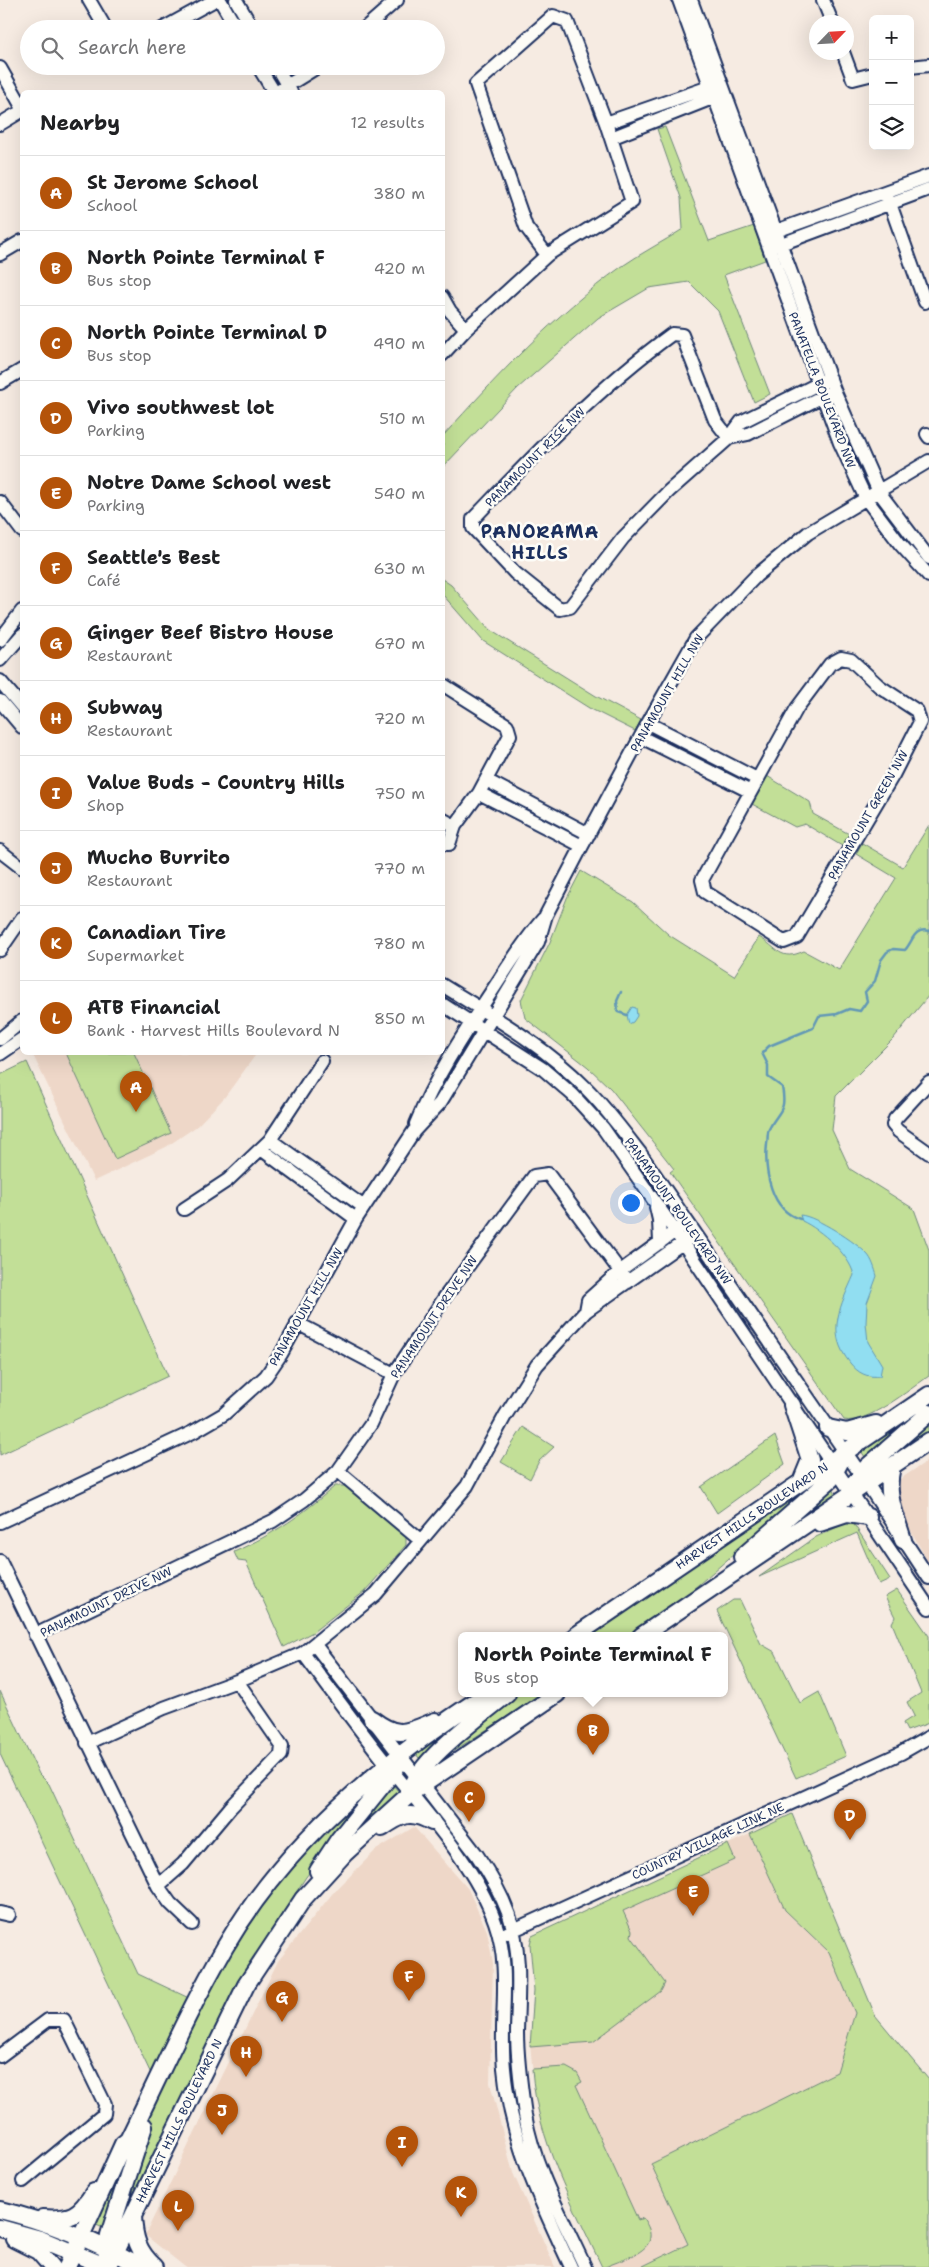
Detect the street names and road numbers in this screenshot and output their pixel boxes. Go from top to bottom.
street label: PANATELLA BOULEVARD NW [785,310,859,470]
street label: PANAMOUNT RISE NW [482,404,588,510]
street label: PANAMOUNT HILL NW [627,631,707,755]
street label: PANAMOUNT GREEN NW [824,747,912,883]
street label: PANAMOUNT BOULEVARD NW [621,1134,735,1288]
street label: PANAMOUNT HILL NW [266,1245,346,1369]
street label: PANAMOUNT DRIVE NW [387,1253,481,1381]
street label: HARVEST HILLS BOULEVARD N [673,1459,831,1573]
street label: PANAMOUNT DRIVE NW [37,1563,175,1641]
street label: COUNTRY VILLAGE LINK NE [629,1799,787,1883]
street label: HARVEST HILLS BOULEVARD N [133,2037,225,2205]

